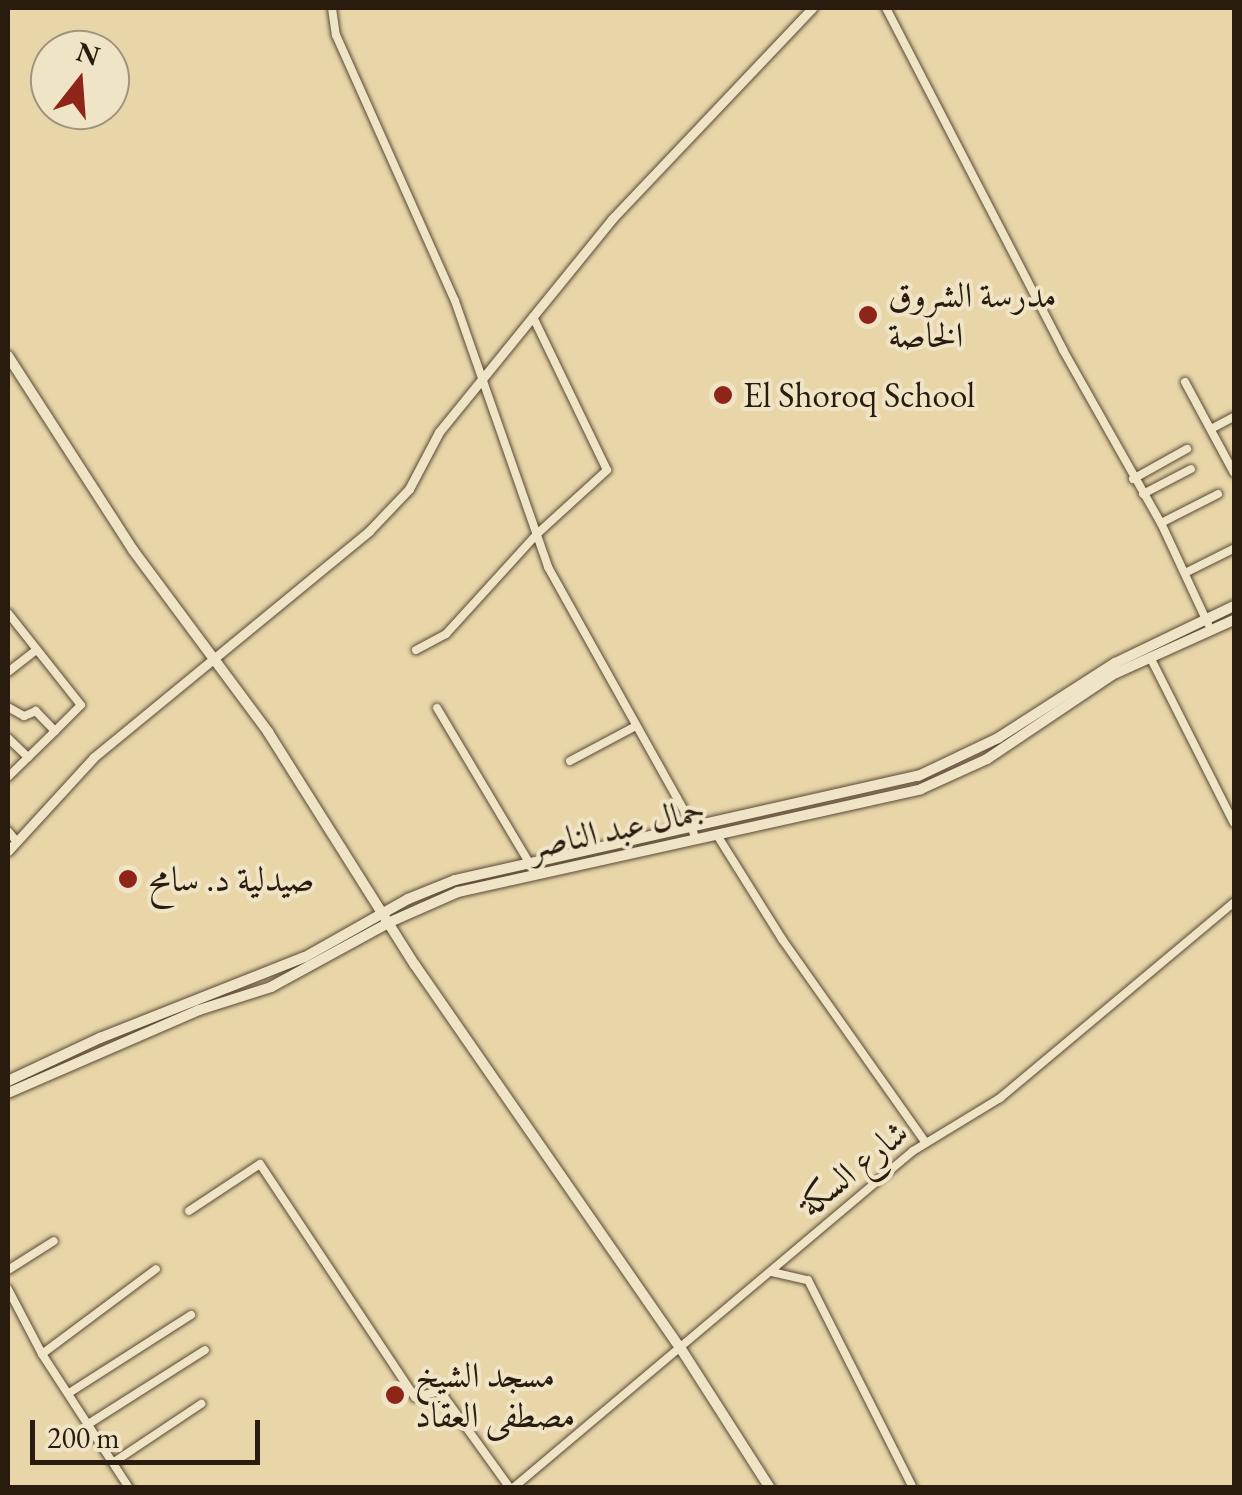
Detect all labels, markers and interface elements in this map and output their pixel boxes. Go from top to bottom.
north arrow [30,30,130,130]
text: N [72,33,104,74]
place label: مدرسة الشروق الخاصة [888,274,1057,356]
marker: مدرسة الشروق الخاصة [857,304,879,326]
place label: El Shoroq School [743,374,975,416]
marker: El Shoroq School [712,384,734,406]
street label: جمال عبد الناصر [525,789,709,867]
place label: صيدلية د. سامح [148,858,314,900]
marker: صيدلية د. سامح [117,868,139,890]
street label: شارع السكة [790,1111,916,1225]
place label: مسجد الشيخ مصطفى العقاد [415,1354,575,1436]
marker: مسجد الشيخ مصطفى العقاد [384,1384,406,1406]
scale bar [35,1400,265,1462]
text: 200 m [47,1418,120,1457]

